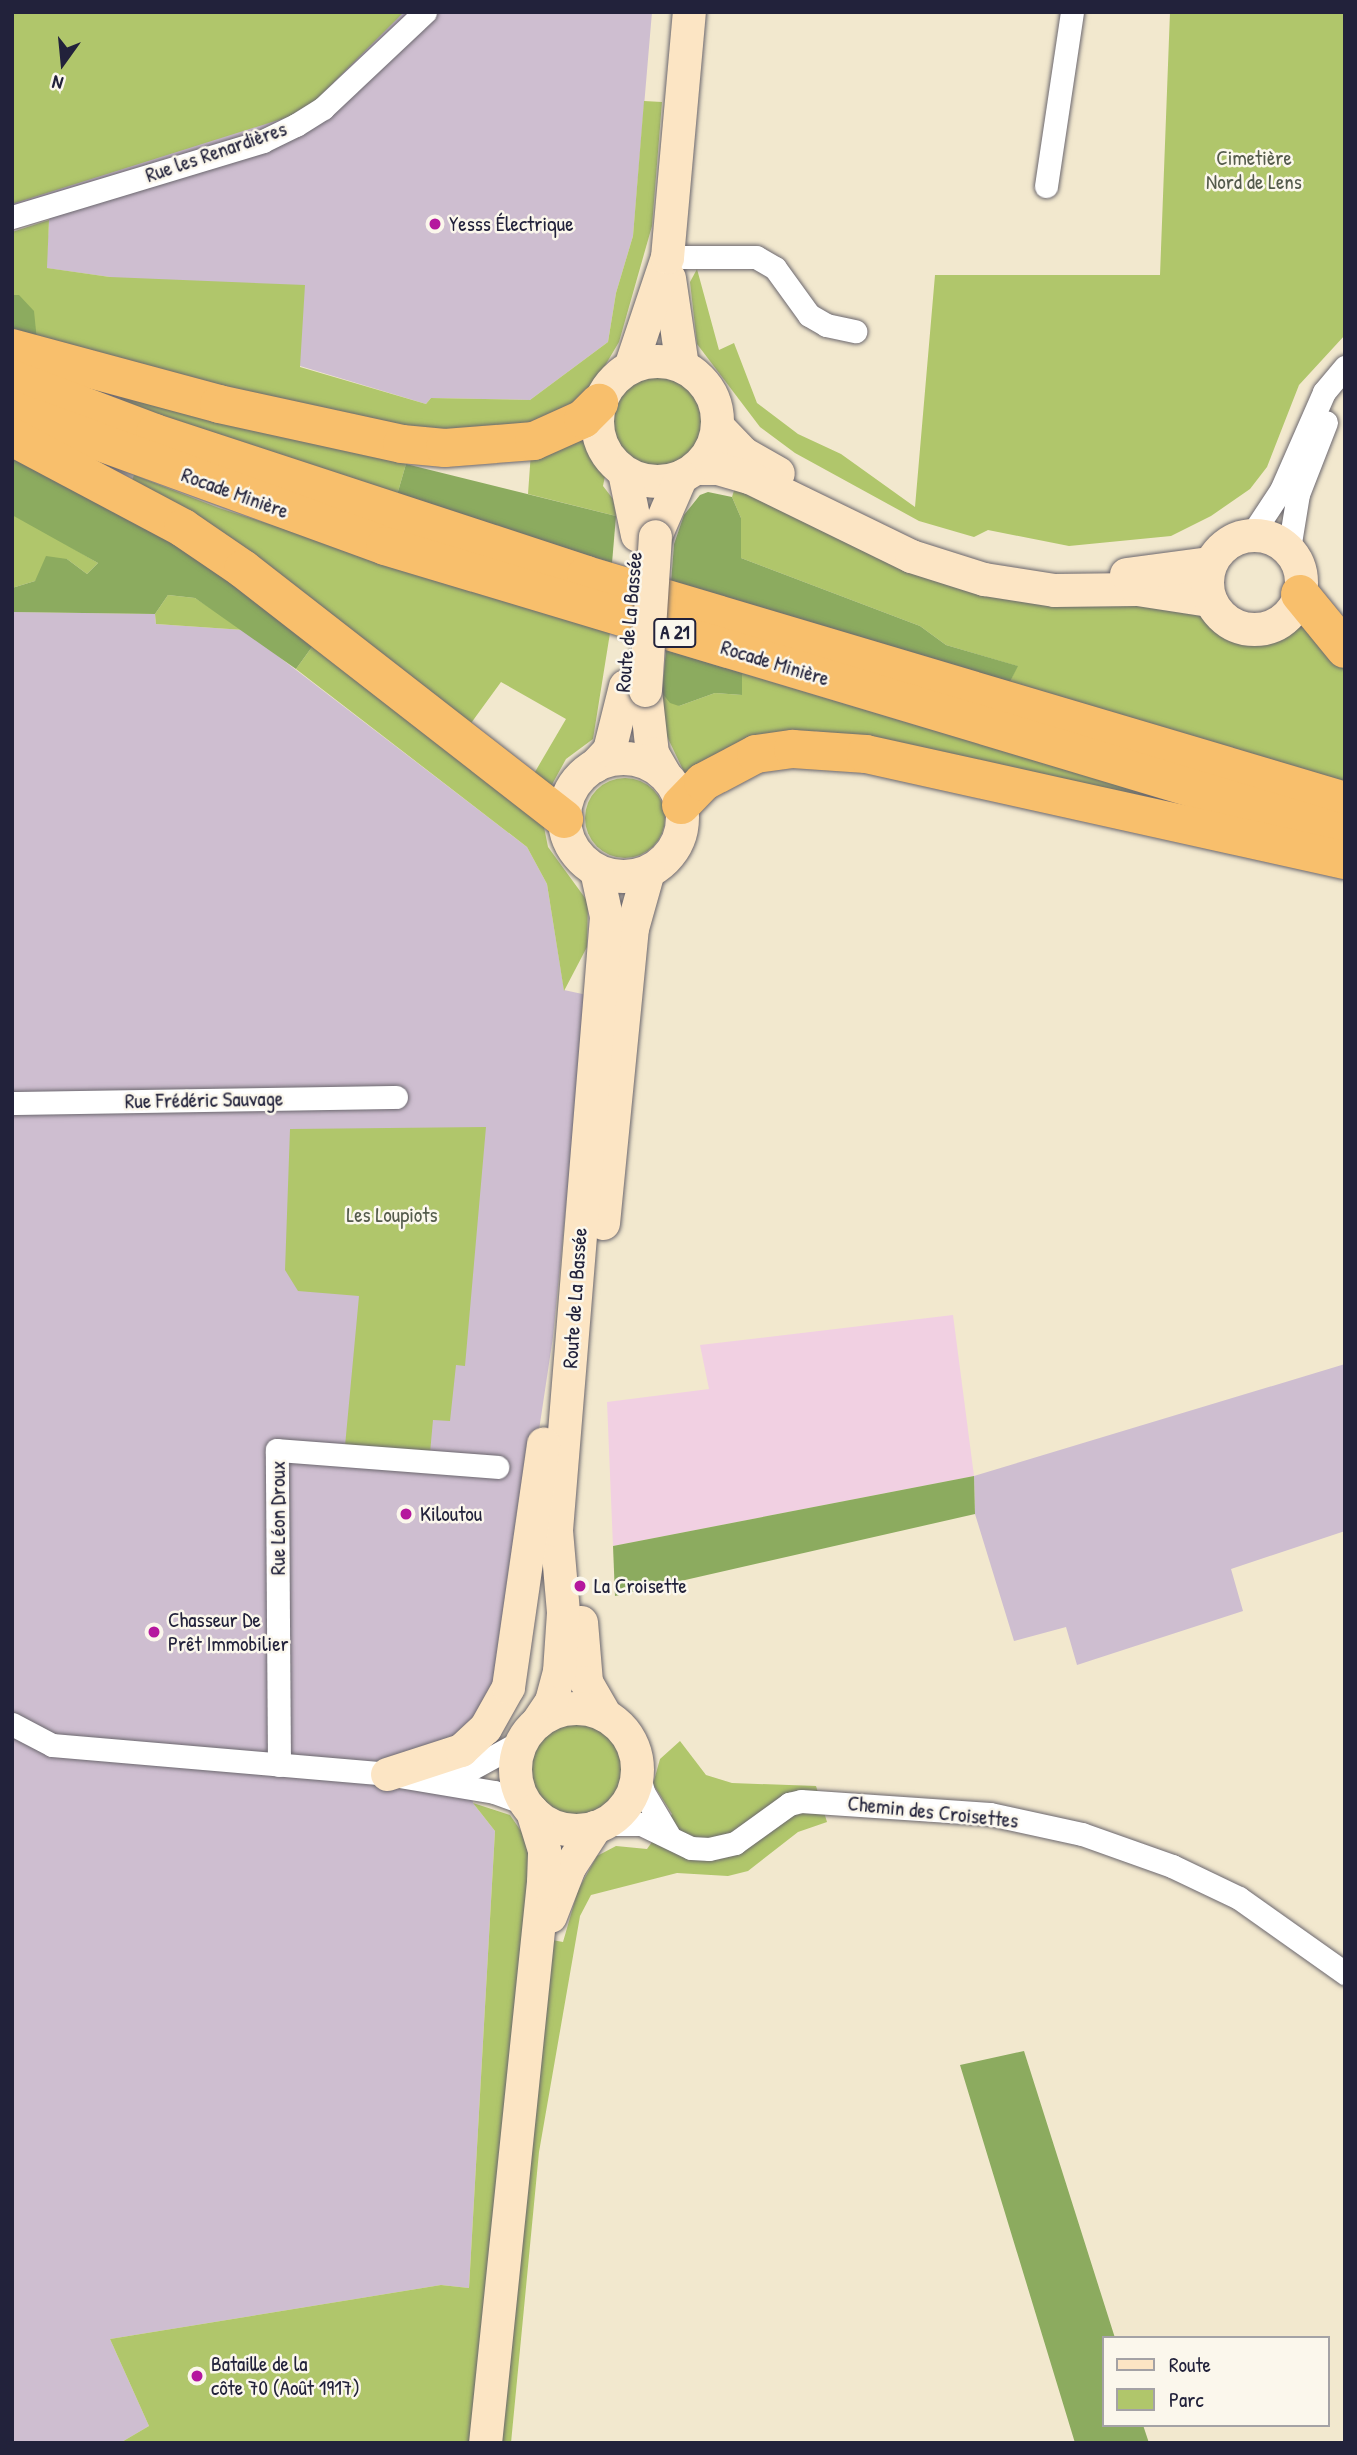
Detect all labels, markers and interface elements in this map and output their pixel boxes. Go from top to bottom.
north arrow [28,28,98,98]
text: N [49,69,66,97]
street label: Rue les Renardières [142,116,290,188]
park label: Cimetière Nord de Lens [1206,145,1302,195]
place label: Yesss Électrique [449,211,574,237]
marker: Yesss Électrique [427,216,443,232]
street label: Rocade Minière [178,462,292,524]
street label: Route de La Bassée [610,551,648,693]
road number: A 21 [652,618,698,648]
street label: Rocade Minière [718,635,832,691]
street label: Rue Frédéric Sauvage [125,1086,283,1114]
park label: Les Loupiots [346,1202,438,1228]
street label: Route de La Bassée [558,1227,592,1369]
street label: Rue Léon Droux [265,1461,291,1575]
place label: Kiloutou [420,1501,482,1527]
marker: Kiloutou [398,1506,414,1522]
place label: La Croisette [594,1573,687,1599]
marker: La Croisette [572,1578,588,1594]
place label: Chasseur De Prêt Immobilier [168,1607,289,1657]
marker: Chasseur De Prêt Immobilier [146,1624,162,1640]
street label: Chemin des Croisettes [846,1791,1020,1833]
legend [1102,2336,1329,2427]
text: Route [1169,2350,1211,2379]
place label: Bataille de la côte 70 (Août 1917) [211,2351,360,2401]
marker: Bataille de la côte 70 (Août 1917) [189,2368,205,2384]
text: Parc [1169,2385,1204,2414]

